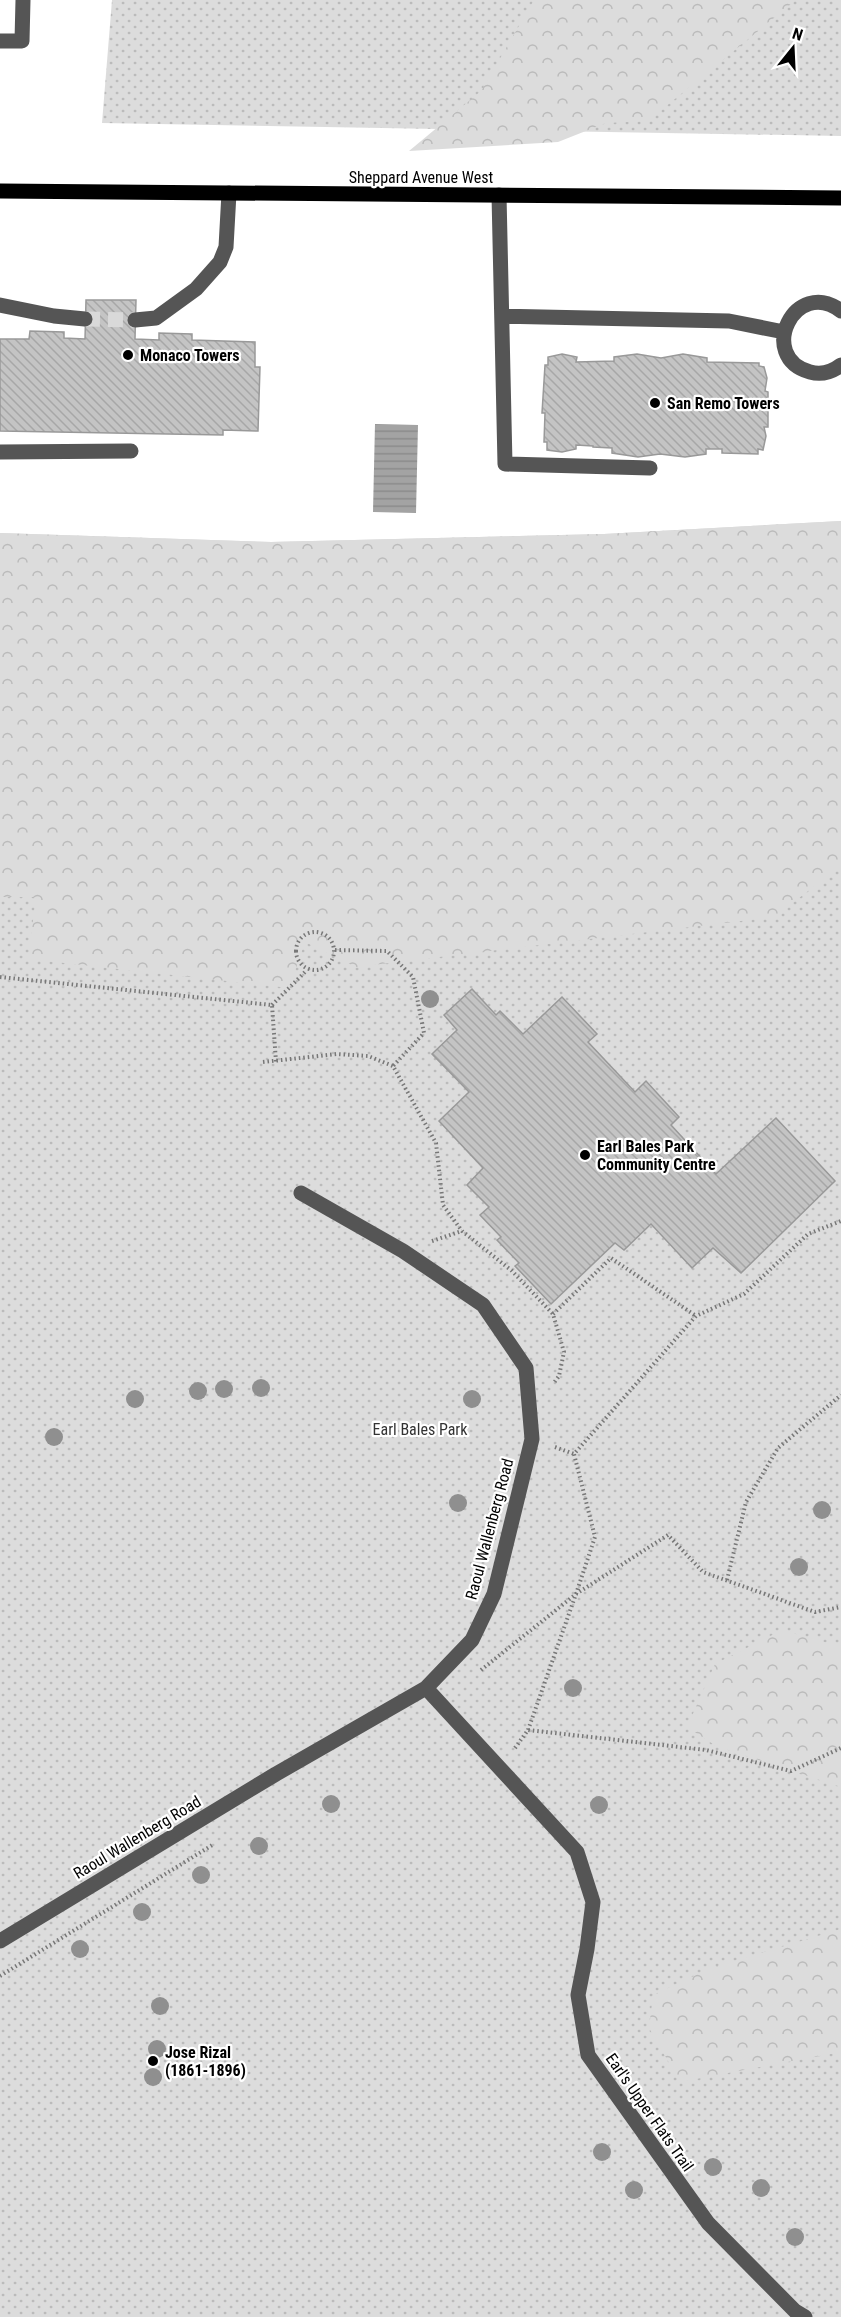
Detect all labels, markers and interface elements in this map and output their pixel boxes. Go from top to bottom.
north arrow [763,18,823,78]
text: N [790,24,805,45]
street label: Sheppard Avenue West [349,168,494,187]
place label: Monaco Towers [140,346,239,365]
marker: Monaco Towers [121,348,135,362]
place label: San Remo Towers [667,394,780,413]
marker: San Remo Towers [648,396,662,410]
place label: Earl Bales Park Community Centre [597,1137,716,1174]
marker: Earl Bales Park Community Centre [578,1148,592,1162]
park label: Earl Bales Park [373,1420,468,1439]
street label: Raoul Wallenberg Road [462,1457,517,1602]
street label: Raoul Wallenberg Road [70,1792,204,1883]
place label: Jose Rizal (1861-1896) [165,2043,246,2080]
street label: Earl's Upper Flats Trail [602,2050,697,2175]
marker: Jose Rizal (1861-1896) [146,2054,160,2068]

